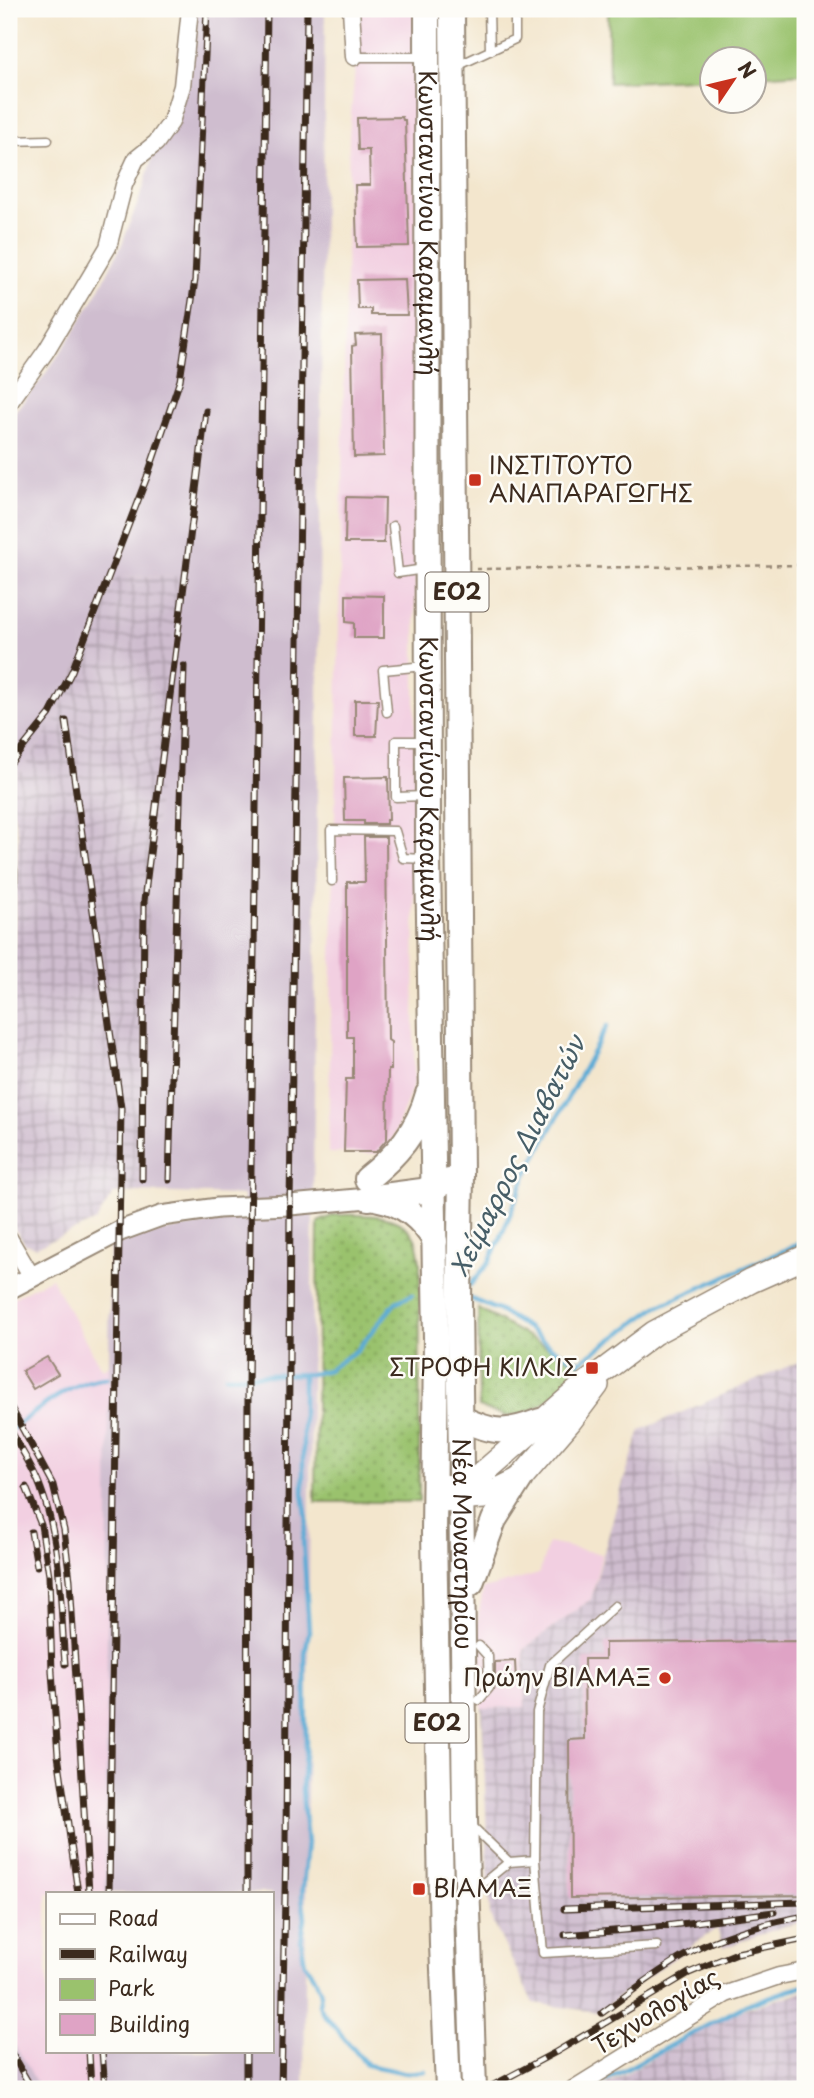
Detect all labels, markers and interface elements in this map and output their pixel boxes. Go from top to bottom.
north arrow [698,46,768,116]
text: N [732,55,764,84]
street label: Κωνσταντίνου Καραμανλή [411,70,447,376]
place label: ΙΝΣΤΙΤΟΥΤΟ ΑΝΑΠΑΡΑΓΩΓΗΣ [489,446,693,510]
marker: ΙΝΣΤΙΤΟΥΤΟ ΑΝΑΠΑΡΑΓΩΓΗΣ [467,472,483,488]
road number: ΕΟ2 [426,572,489,612]
street label: Κωνσταντίνου Καραμανλή [412,636,449,942]
water label: Χείμαρρος Διαβατών [439,1026,595,1283]
place label: ΣΤΡΟΦΗ ΚΙΛΚΙΣ [389,1348,578,1384]
marker: ΣΤΡΟΦΗ ΚΙΛΚΙΣ [584,1360,600,1376]
street label: Νέα Μοναστηρίου [445,1438,483,1650]
place label: Πρώην ΒΙΑΜΑΞ [463,1658,651,1694]
marker: Πρώην ΒΙΑΜΑΞ [657,1670,673,1686]
road number: ΕΟ2 [406,1704,468,1742]
place label: ΒΙΑΜΑΞ [433,1869,532,1905]
marker: ΒΙΑΜΑΞ [411,1881,427,1897]
legend [46,1892,273,2052]
text: Road [108,1901,159,1933]
text: Railway [108,1937,188,1969]
street label: Τεχνολογίας [584,1958,726,2063]
text: Park [108,1971,155,2003]
text: Building [108,2007,190,2039]

